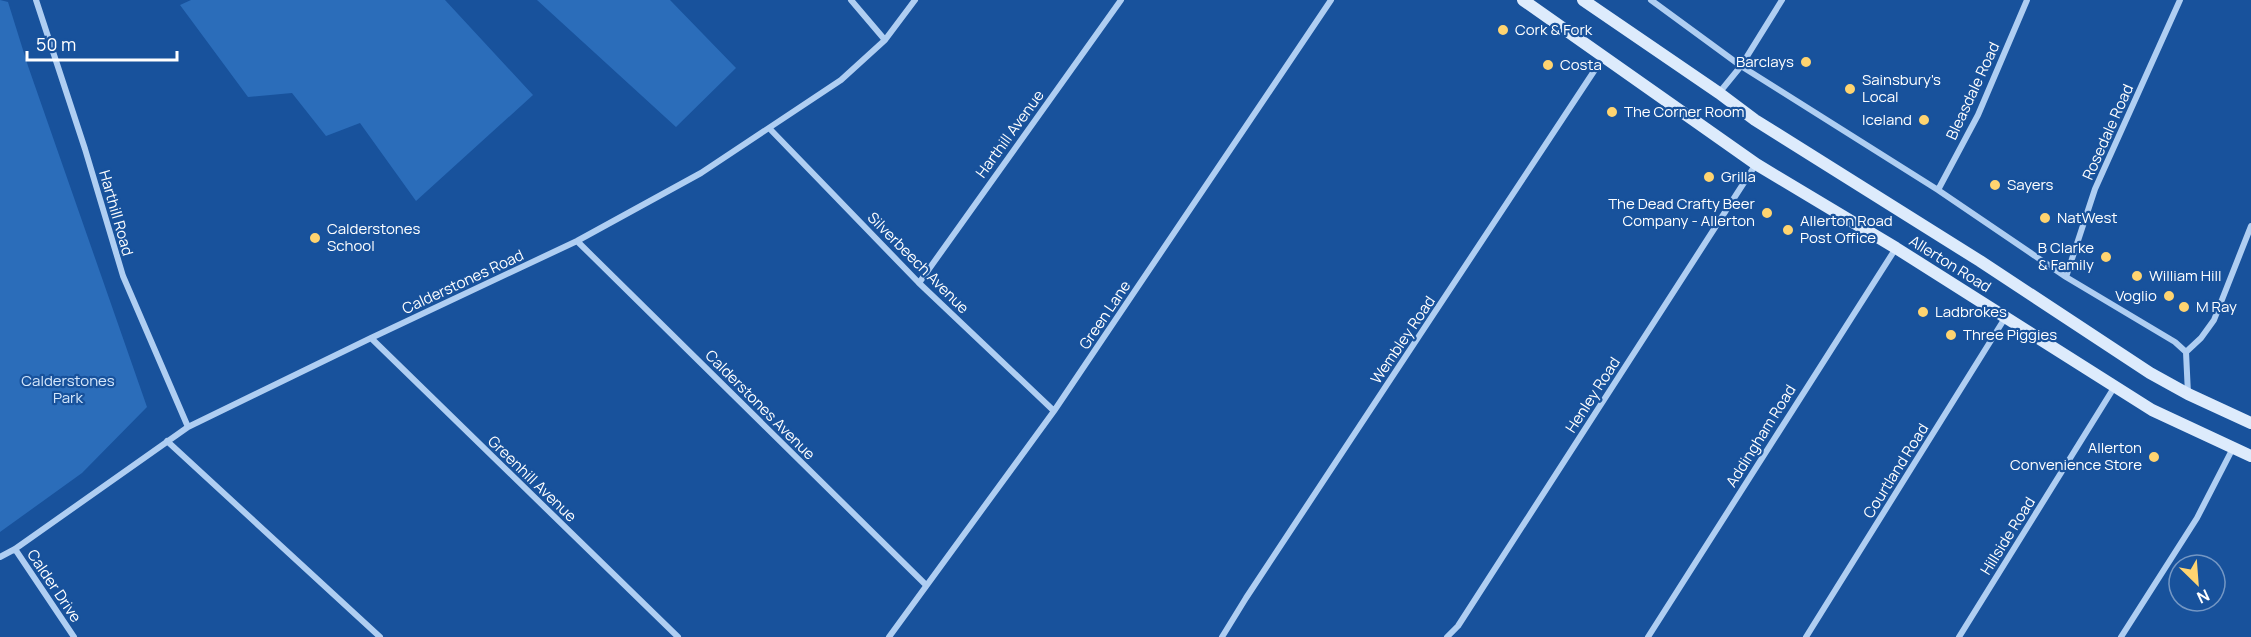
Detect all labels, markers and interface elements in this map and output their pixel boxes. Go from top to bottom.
place label: Cork & Fork [1515,19,1593,40]
marker: Cork & Fork [1496,23,1510,37]
scale bar [27,24,177,62]
text: 50 m [36,32,76,56]
street label: Bleasdale Road [1941,39,2004,143]
place label: Barclays [1736,51,1794,72]
place label: Costa [1560,54,1602,75]
marker: Barclays [1799,55,1813,69]
marker: Costa [1541,58,1555,72]
place label: Sainsbury's Local [1862,69,1941,107]
street label: Rosedale Road [2077,81,2138,183]
marker: Sainsbury's Local [1843,82,1857,96]
street label: Harthill Avenue [971,85,1049,182]
place label: The Corner Room [1624,101,1745,122]
marker: The Corner Room [1605,105,1619,119]
place label: Iceland [1862,109,1912,130]
marker: Iceland [1917,113,1931,127]
place label: Grilla [1721,166,1756,187]
street label: Harthill Road [94,168,139,258]
marker: Grilla [1702,170,1716,184]
place label: Sayers [2007,174,2054,195]
marker: Sayers [1988,178,2002,192]
place label: The Dead Crafty Beer Company - Allerton [1608,193,1756,231]
marker: The Dead Crafty Beer Company - Allerton [1760,206,1774,220]
street label: Silverbeech Avenue [863,207,974,318]
place label: NatWest [2057,207,2117,228]
place label: Allerton Road Post Office [1800,210,1893,248]
marker: NatWest [2038,211,2052,225]
place label: Calderstones School [327,218,420,256]
marker: Allerton Road Post Office [1781,223,1795,237]
street label: Allerton Road [1905,230,1995,297]
marker: Calderstones School [308,231,322,245]
place label: B Clarke & Family [2038,237,2094,275]
street label: Calderstones Road [399,244,527,319]
marker: B Clarke & Family [2099,250,2113,264]
place label: William Hill [2149,265,2222,286]
marker: William Hill [2130,269,2144,283]
street label: Green Lane [1074,276,1135,353]
place label: Voglio [2115,285,2157,306]
marker: Voglio [2162,289,2176,303]
street label: Wembley Road [1365,292,1440,388]
place label: M Ray [2196,296,2237,317]
marker: M Ray [2177,300,2191,314]
place label: Ladbrokes [1935,301,2007,322]
marker: Ladbrokes [1916,305,1930,319]
place label: Three Piggies [1963,324,2057,345]
marker: Three Piggies [1944,328,1958,342]
street label: Calderstones Avenue [701,345,820,464]
street label: Henley Road [1560,353,1625,437]
park label: Calderstones Park [21,370,115,408]
street label: Addingham Road [1721,381,1801,491]
street label: Courtland Road [1858,419,1933,522]
street label: Greenhill Avenue [483,431,581,527]
place label: Allerton Convenience Store [2010,437,2142,475]
marker: Allerton Convenience Store [2147,450,2161,464]
street label: Hillside Road [1975,493,2040,579]
street label: Calder Drive [22,545,87,626]
north arrow [2167,553,2227,613]
text: N [2193,584,2213,609]

